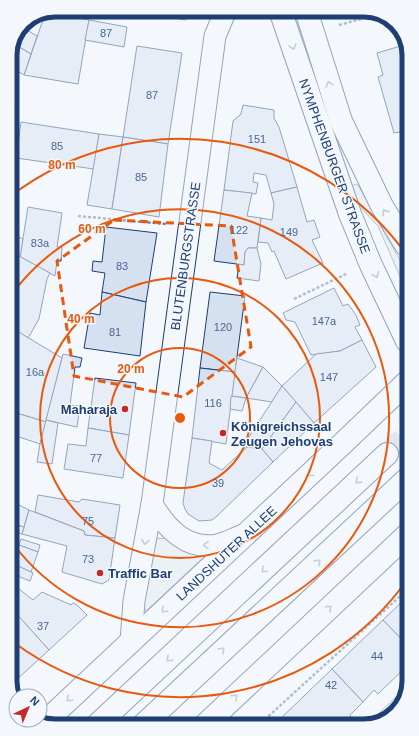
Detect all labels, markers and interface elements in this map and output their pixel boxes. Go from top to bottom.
house number: 87 [100,27,112,39]
one-way arrow [288,43,296,50]
street label: NYMPHENBURGER STRASSE [296,77,373,256]
one-way arrow [325,80,333,87]
house number: 87 [146,89,158,101]
house number: 151 [248,133,266,145]
house number: 85 [51,140,63,152]
text: 80 m [48,158,76,172]
house number: 85 [135,171,147,183]
street label: BLUTENBURGSTRASSE [168,181,203,331]
one-way arrow [382,209,390,216]
text: 60 m [78,222,106,236]
house number: 122 [230,224,248,236]
house number: 149 [280,226,298,238]
house number: 83a [31,237,50,249]
house number: 83 [116,260,128,272]
one-way arrow [371,271,379,279]
text: 40 m [67,312,95,326]
house number: 147a [312,315,337,327]
house number: 120 [214,321,232,333]
house number: 81 [109,326,121,338]
text: 20 m [117,362,145,376]
house number: 16a [26,366,45,378]
house number: 147 [320,371,338,383]
house number: 116 [204,397,222,409]
place label: Maharaja [61,402,118,417]
marker: Maharaja [120,404,130,414]
centre of rings [173,411,187,425]
place label: Königreichssaal Zeugen Jehovas [231,419,333,449]
marker: Königreichssaal Zeugen Jehovas [218,428,228,438]
house number: 77 [90,452,102,464]
one-way arrow [307,469,315,477]
one-way arrow [356,476,363,483]
house number: 39 [212,477,224,489]
street label: LANDSHUTER ALLEE [173,503,280,604]
house number: 75 [82,515,94,527]
one-way arrow [142,539,150,545]
one-way arrow [203,540,209,549]
house number: 73 [82,553,94,565]
one-way arrow [313,560,320,567]
one-way arrow [261,565,268,572]
place label: Traffic Bar [108,566,172,581]
marker: Traffic Bar [95,568,105,578]
one-way arrow [161,605,169,613]
one-way arrow [325,606,332,613]
house number: 37 [37,620,49,632]
one-way arrow [217,648,225,655]
house number: 44 [371,650,383,662]
one-way arrow [166,654,174,661]
house number: 42 [325,679,337,691]
north arrow [8,688,48,728]
text: N [28,694,42,708]
one-way arrow [66,694,74,702]
one-way arrow [230,695,237,702]

